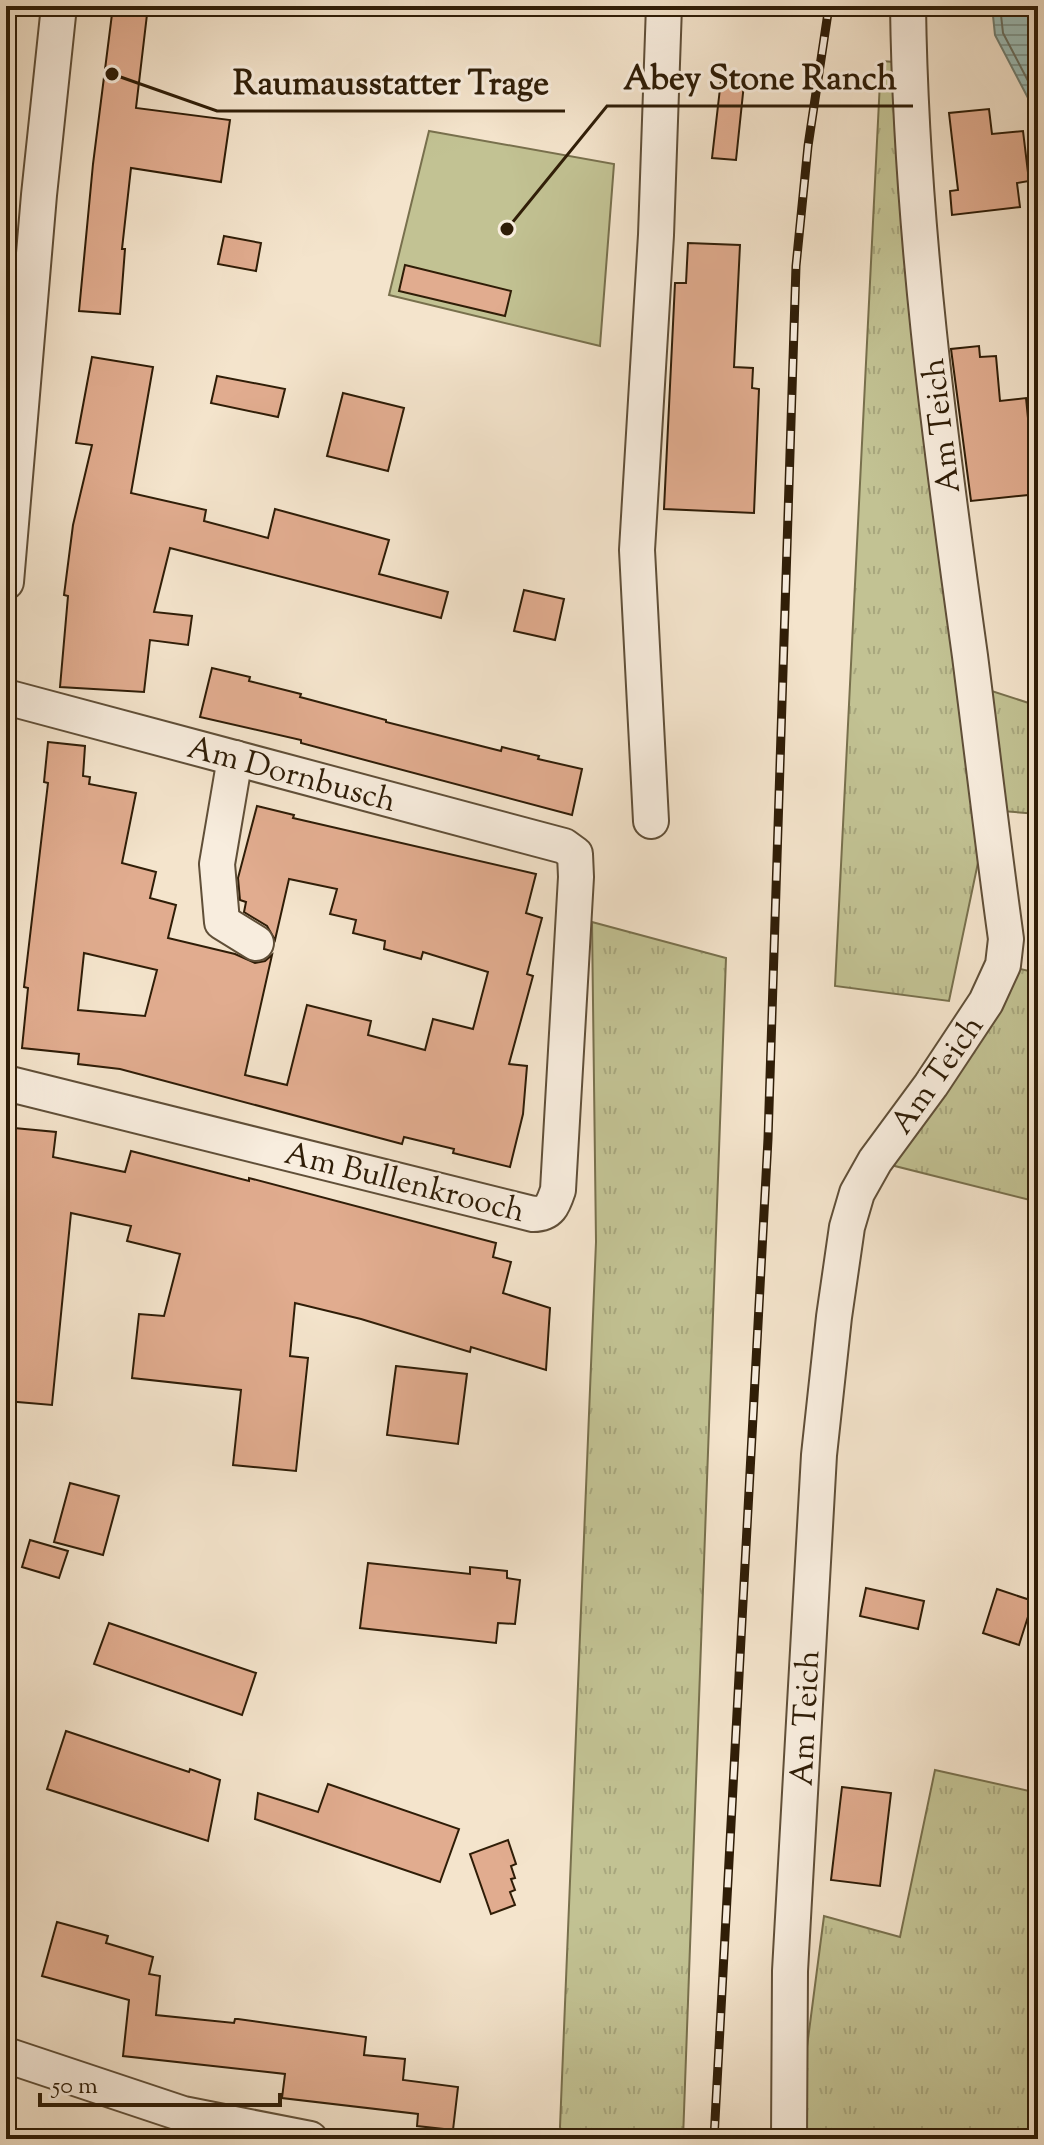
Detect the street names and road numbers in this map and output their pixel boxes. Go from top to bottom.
street label: Am Teich [912,355,974,496]
street label: Am Dornbusch [182,726,401,826]
street label: Am Teich [881,1007,996,1145]
street label: Am Bullenkrooch [279,1132,529,1236]
street label: Am Teich [780,1649,834,1787]

